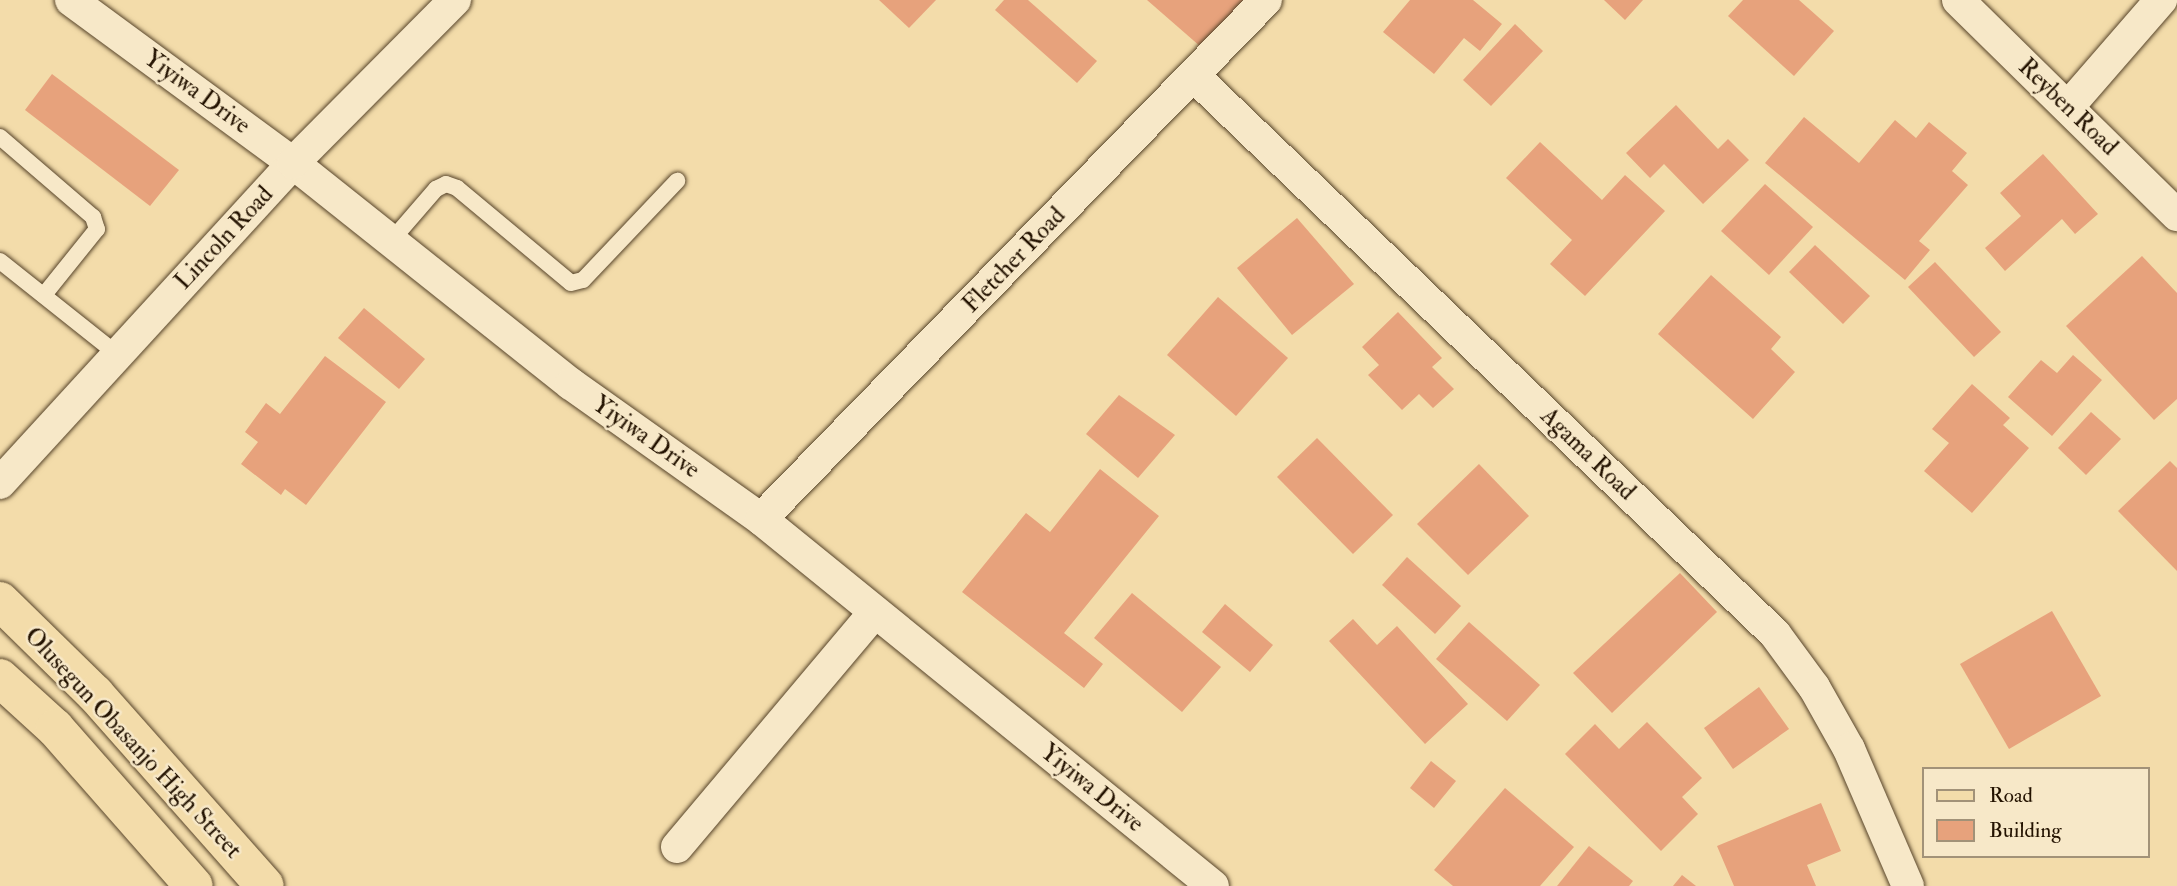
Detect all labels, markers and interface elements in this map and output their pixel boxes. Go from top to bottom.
street label: Yiyiwa Drive [138,44,256,140]
street label: Reyben Road [2012,53,2124,161]
street label: Lincoln Road [169,180,279,296]
street label: Fletcher Road [957,201,1071,319]
street label: Yiyiwa Drive [587,390,705,484]
street label: Agama Road [1535,402,1641,506]
street label: Olusegun Obasanjo High Street [18,622,248,864]
street label: Yiyiwa Drive [1035,738,1149,838]
legend [1922,767,2149,858]
text: Road [1989,782,2033,809]
text: Building [1989,817,2062,844]

